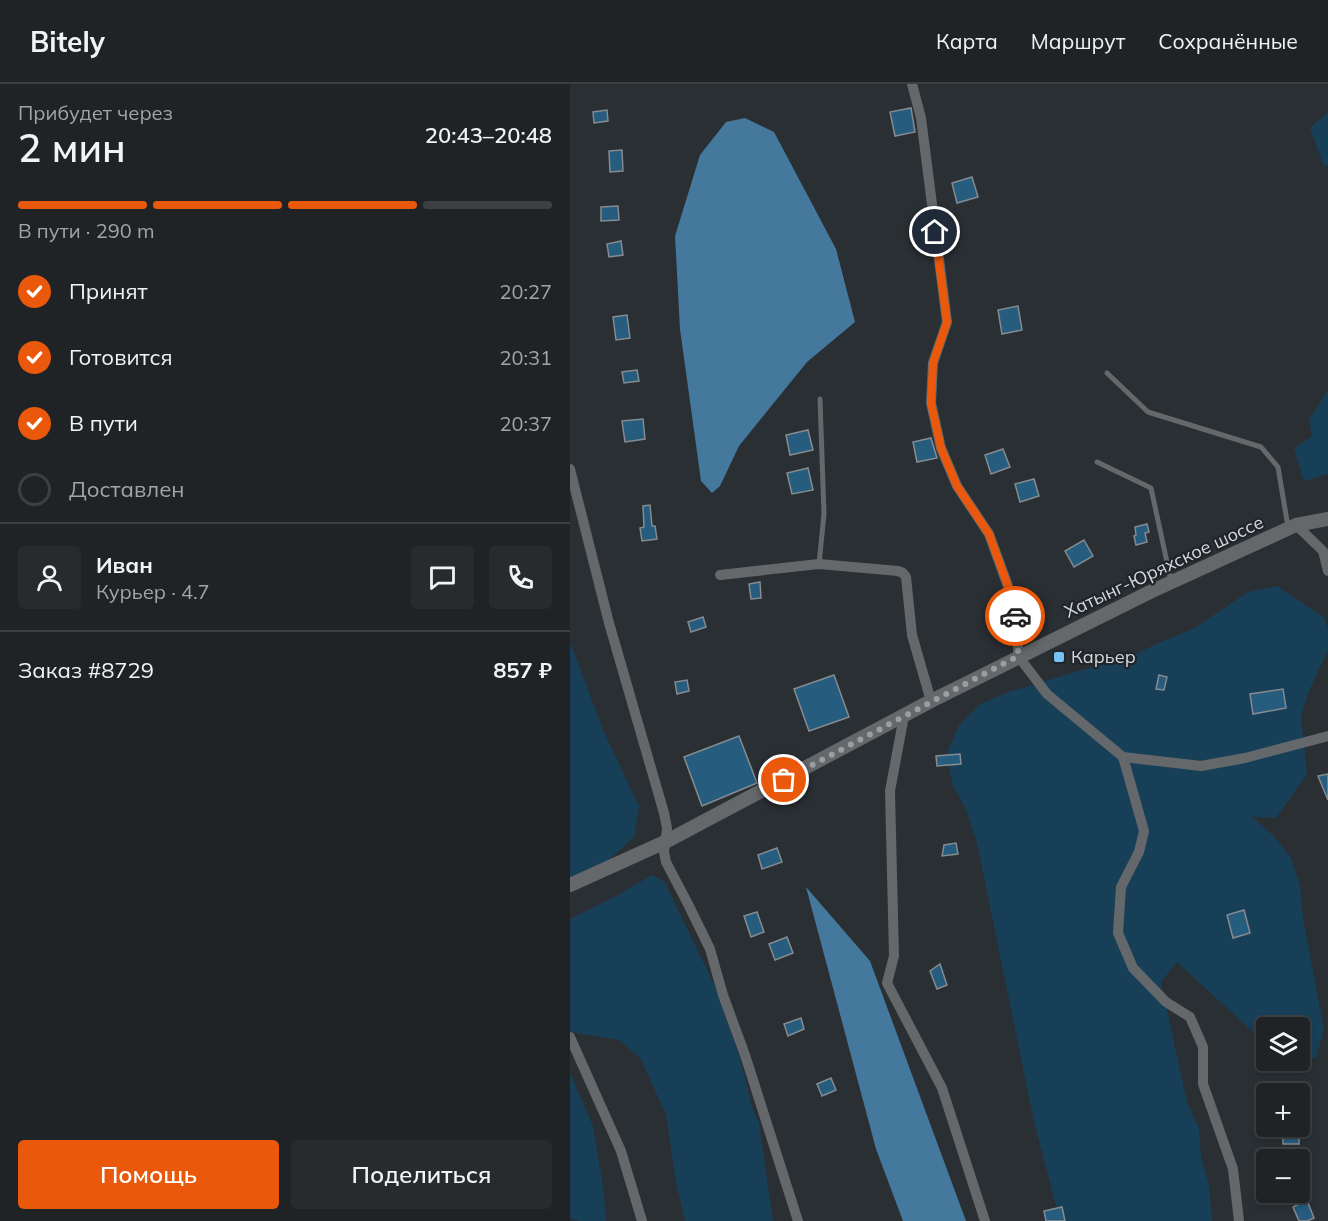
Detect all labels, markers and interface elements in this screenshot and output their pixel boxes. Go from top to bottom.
text: Bitely [30,24,105,59]
text: Карта [936,28,998,54]
text: Маршрут [1031,28,1125,54]
text: Сохранённые [1158,28,1298,54]
text: Прибудет через [18,100,173,125]
text: 20:43–20:48 [425,121,552,149]
text: 2 мин [18,123,126,172]
pin [909,206,960,257]
icon: home [918,215,951,248]
text: В пути · 290 m [18,218,154,243]
icon: check [18,275,51,308]
text: Принят [69,277,148,305]
text: 20:27 [499,279,552,304]
icon: check [18,341,51,374]
text: Готовится [69,343,173,371]
text: 20:31 [499,345,552,370]
icon: check [18,407,51,440]
text: В пути [69,409,138,437]
text: 20:37 [499,411,552,436]
text: Доставлен [69,475,185,503]
street label: Хатынг-Юряхское шоссе [1060,510,1267,623]
button: person [18,546,81,609]
button: chat [411,546,474,609]
button: phone [489,546,552,609]
text: Иван [96,551,153,579]
text: Курьер · 4.7 [96,579,210,604]
courier [985,586,1045,646]
icon: car [999,600,1032,633]
place label: Карьер [1071,645,1136,668]
marker: Карьер [1052,650,1066,664]
text: Заказ #8729 [18,656,154,684]
text: 857 ₽ [493,656,552,684]
pin [758,754,809,805]
icon: bag [767,763,800,796]
map controls [1256,1017,1310,1203]
button: layers [1256,1017,1310,1071]
button: + [1256,1083,1310,1137]
button: Помощь [18,1140,279,1209]
button: Поделиться [291,1140,552,1209]
button: − [1256,1149,1310,1203]

